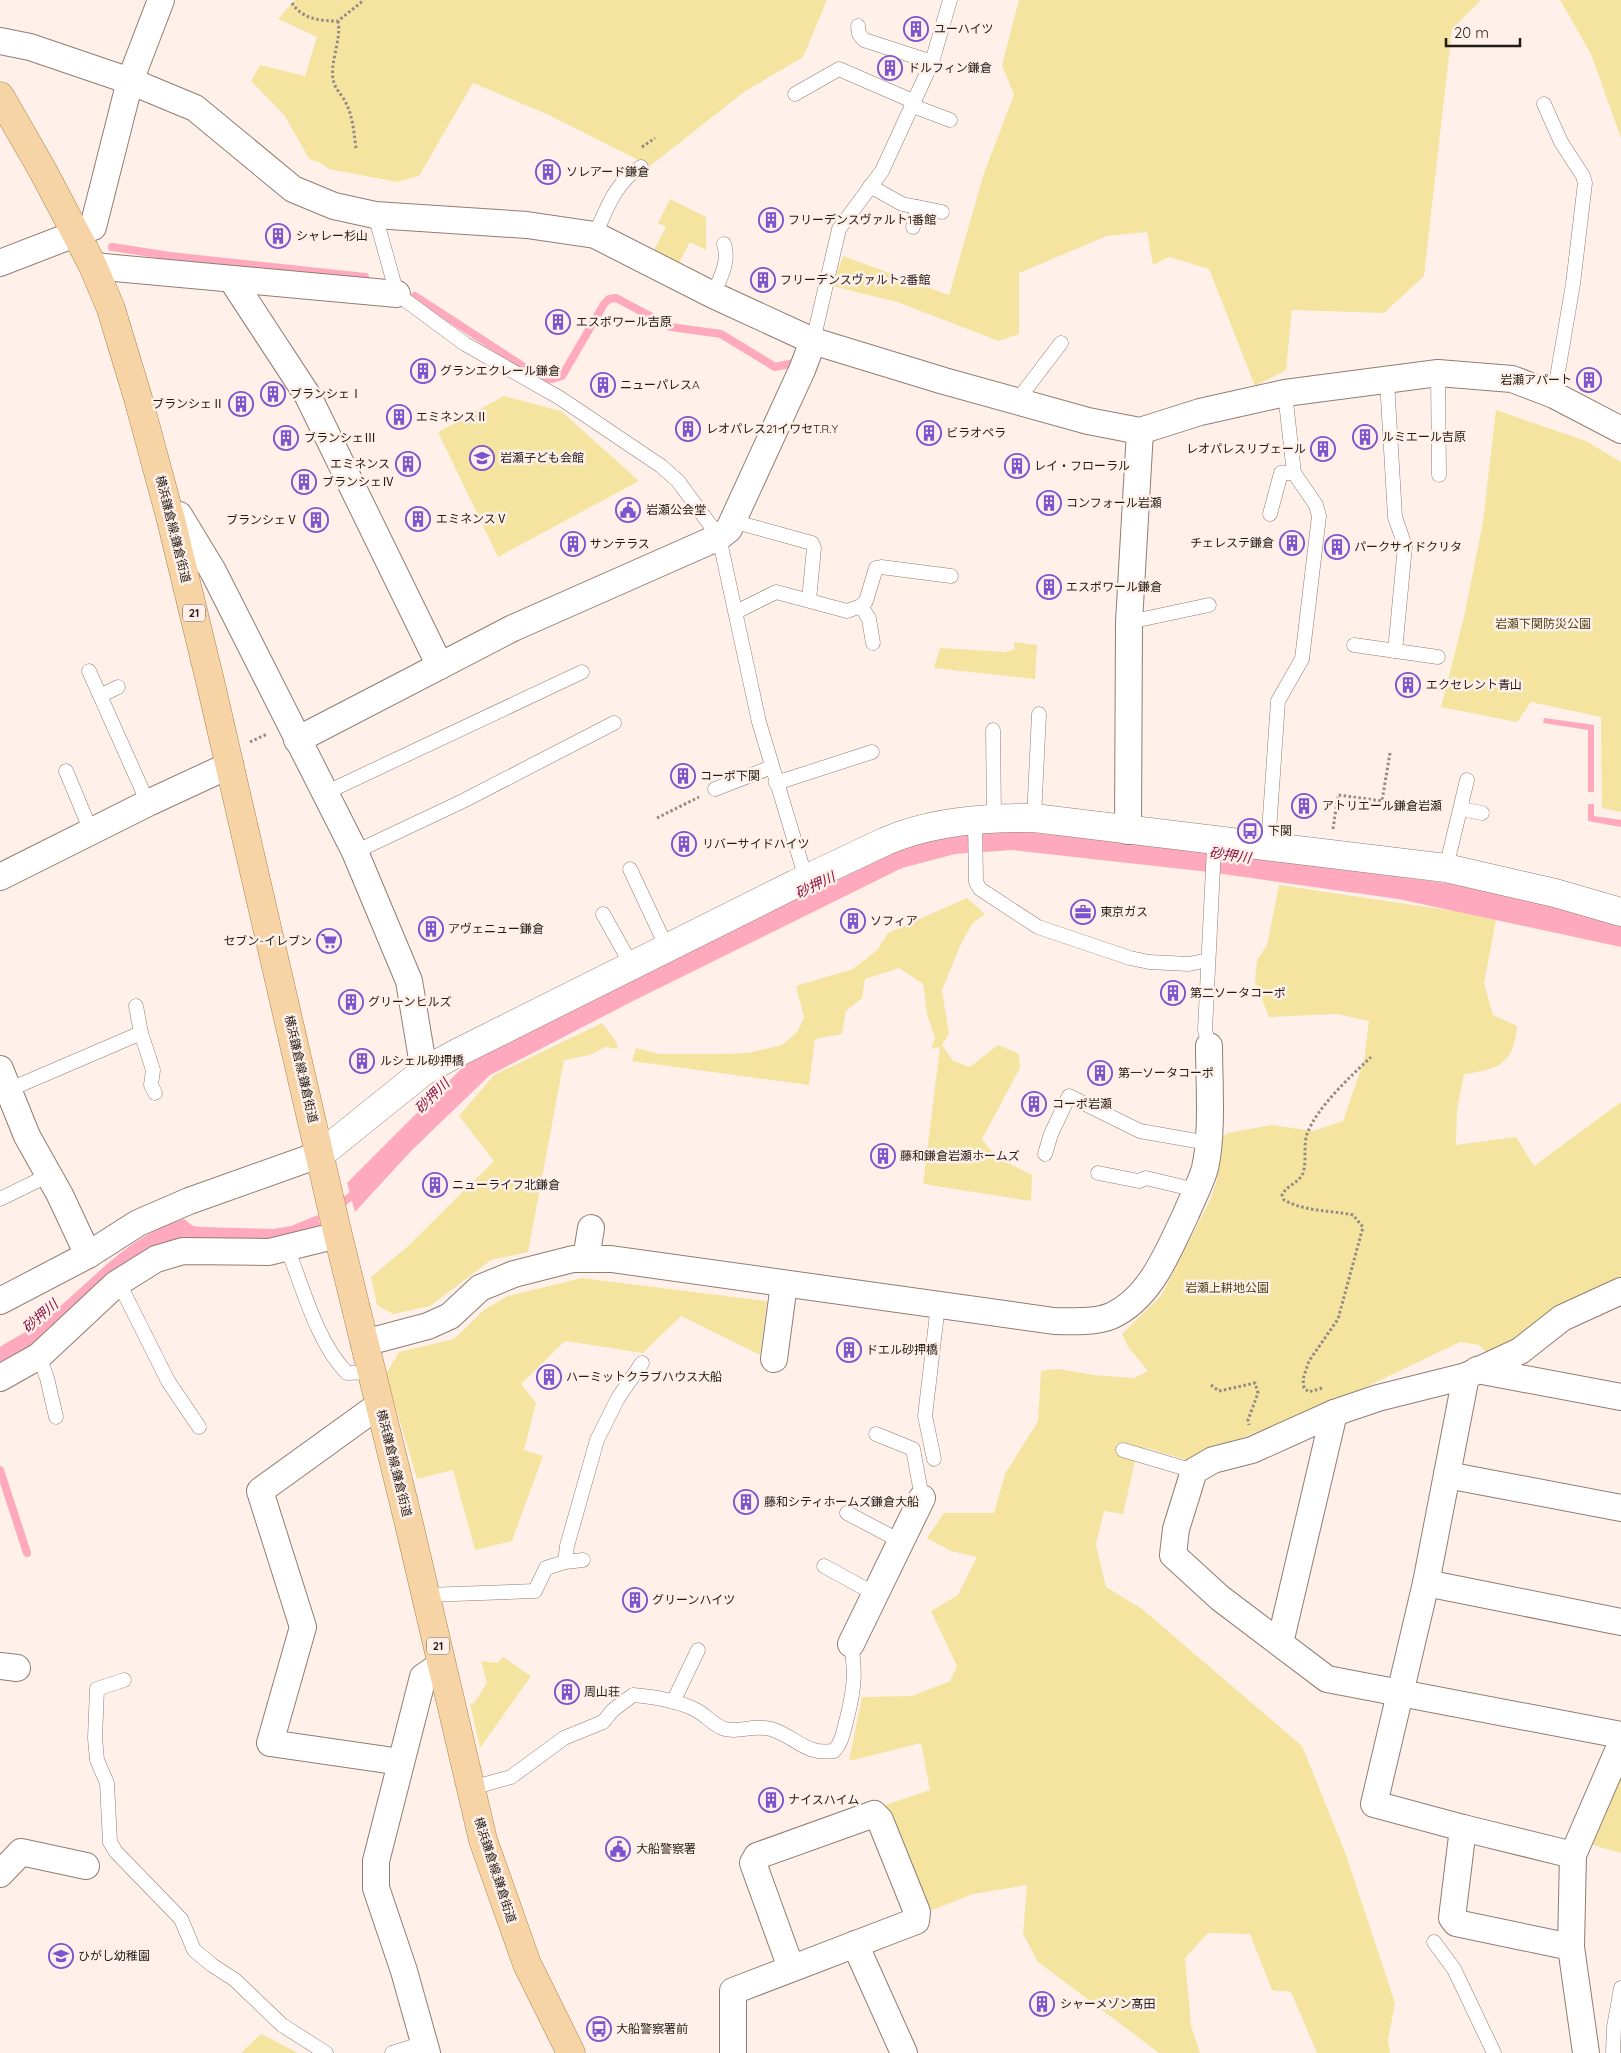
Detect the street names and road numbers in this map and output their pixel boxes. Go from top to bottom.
street label: 横浜鎌倉線;鎌倉街道 [153,474,194,584]
road number: 21 [183,604,205,622]
street label: 横浜鎌倉線;鎌倉街道 [282,1013,321,1124]
street label: 横浜鎌倉線;鎌倉街道 [374,1408,415,1518]
road number: 21 [427,1638,449,1654]
street label: 横浜鎌倉線;鎌倉街道 [471,1815,520,1925]

